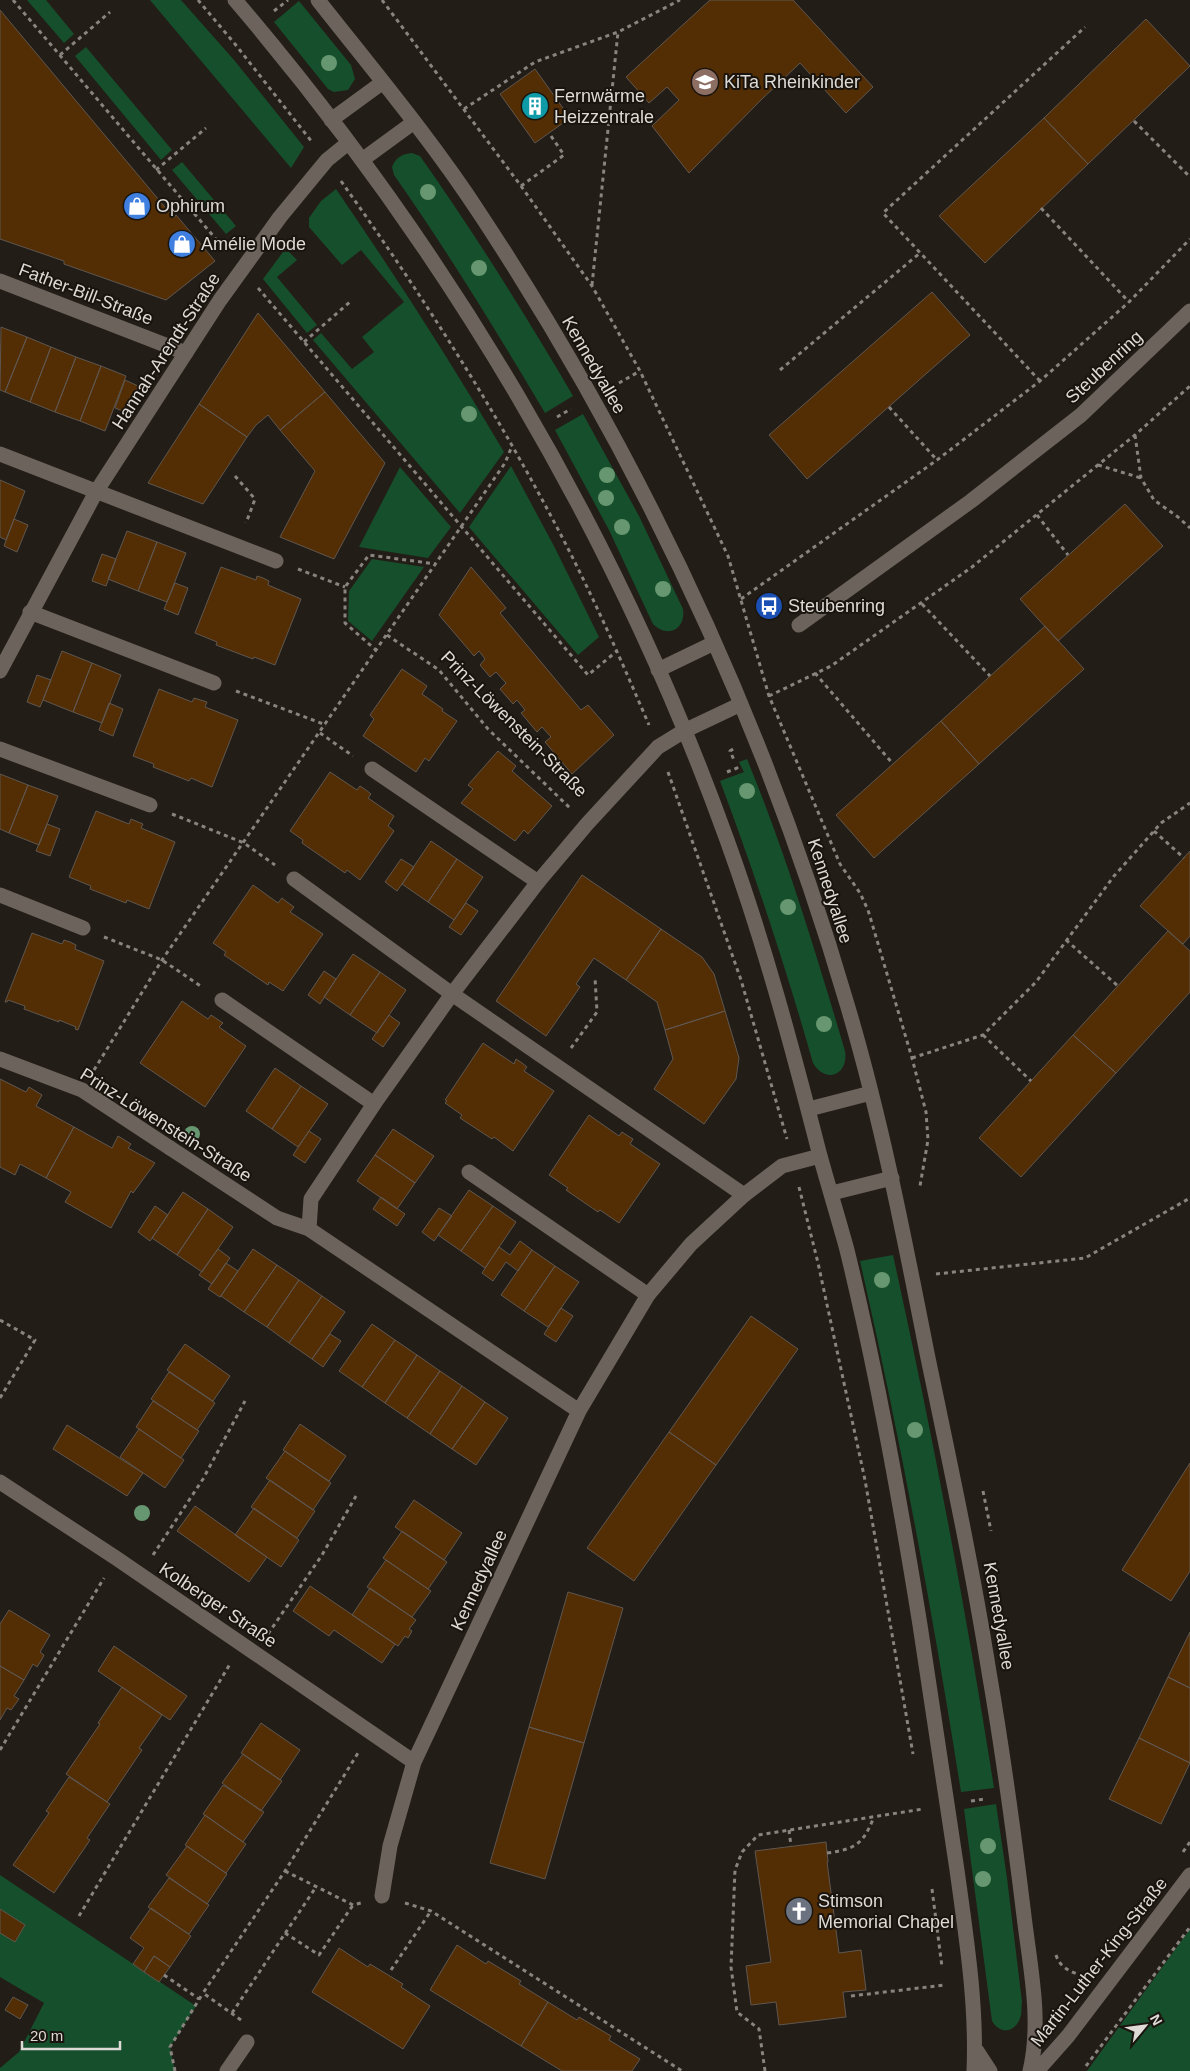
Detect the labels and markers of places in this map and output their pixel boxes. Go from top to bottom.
school or university icon: KiTa Rheinkinder [690,67,720,97]
place label: KiTa Rheinkinder [724,72,860,92]
place label: Fernwärme Heizzentrale [554,86,654,127]
building icon: Fernwärme Heizzentrale [520,91,550,121]
shop icon: Ophirum [122,191,152,221]
place label: Ophirum [156,196,225,216]
shop icon: Amélie Mode [167,229,197,259]
place label: Amélie Mode [201,234,306,254]
bus stop icon: Steubenring [754,591,784,621]
place label: Steubenring [788,596,885,616]
place label: Stimson Memorial Chapel [818,1891,954,1932]
church icon: Stimson Memorial Chapel [784,1896,814,1926]

